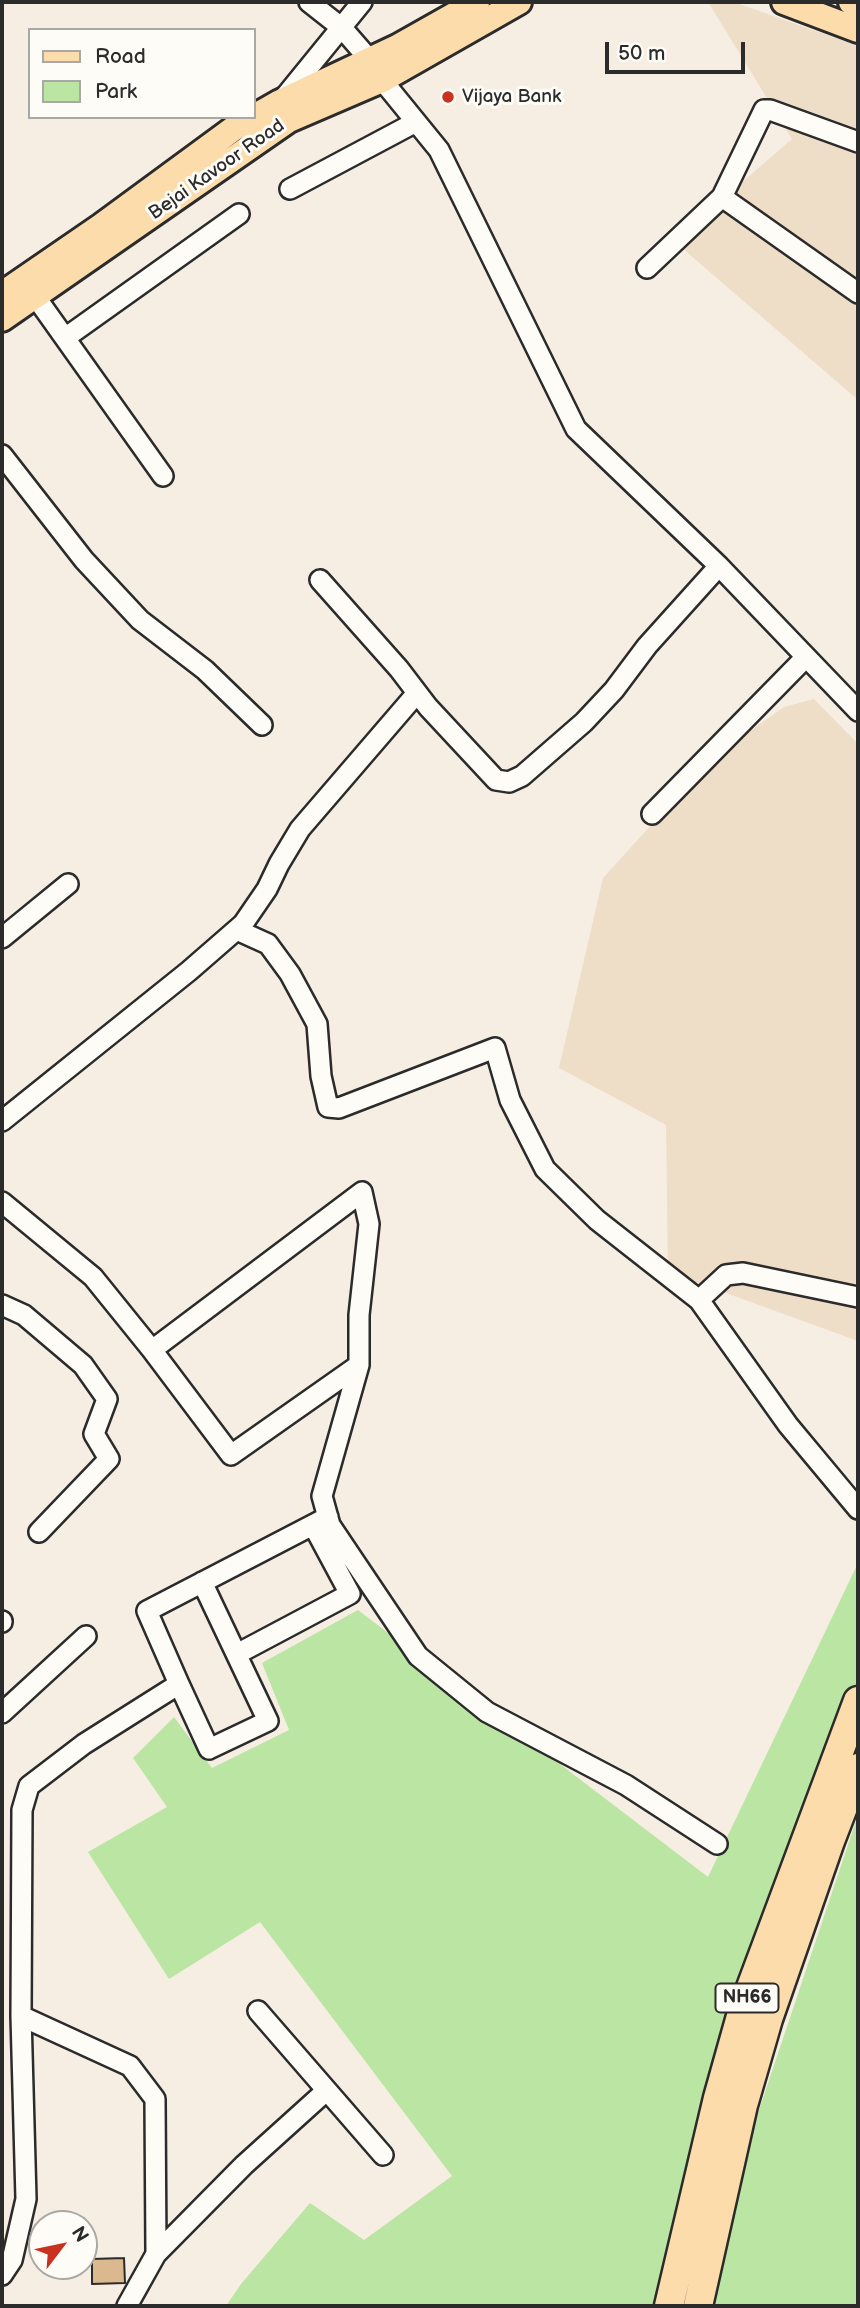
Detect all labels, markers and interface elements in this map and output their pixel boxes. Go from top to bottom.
legend [28,28,256,119]
scale bar [608,28,748,72]
text: 50 m [618,41,665,66]
text: Road [95,44,146,69]
text: Park [95,79,137,104]
place label: Vijaya Bank [462,86,561,108]
marker: Vijaya Bank [440,89,456,105]
street label: Bejai Kavoor Road [145,115,289,225]
road number: NH66 [716,1984,778,2012]
north arrow [28,2210,98,2280]
text: N [66,2223,93,2247]

